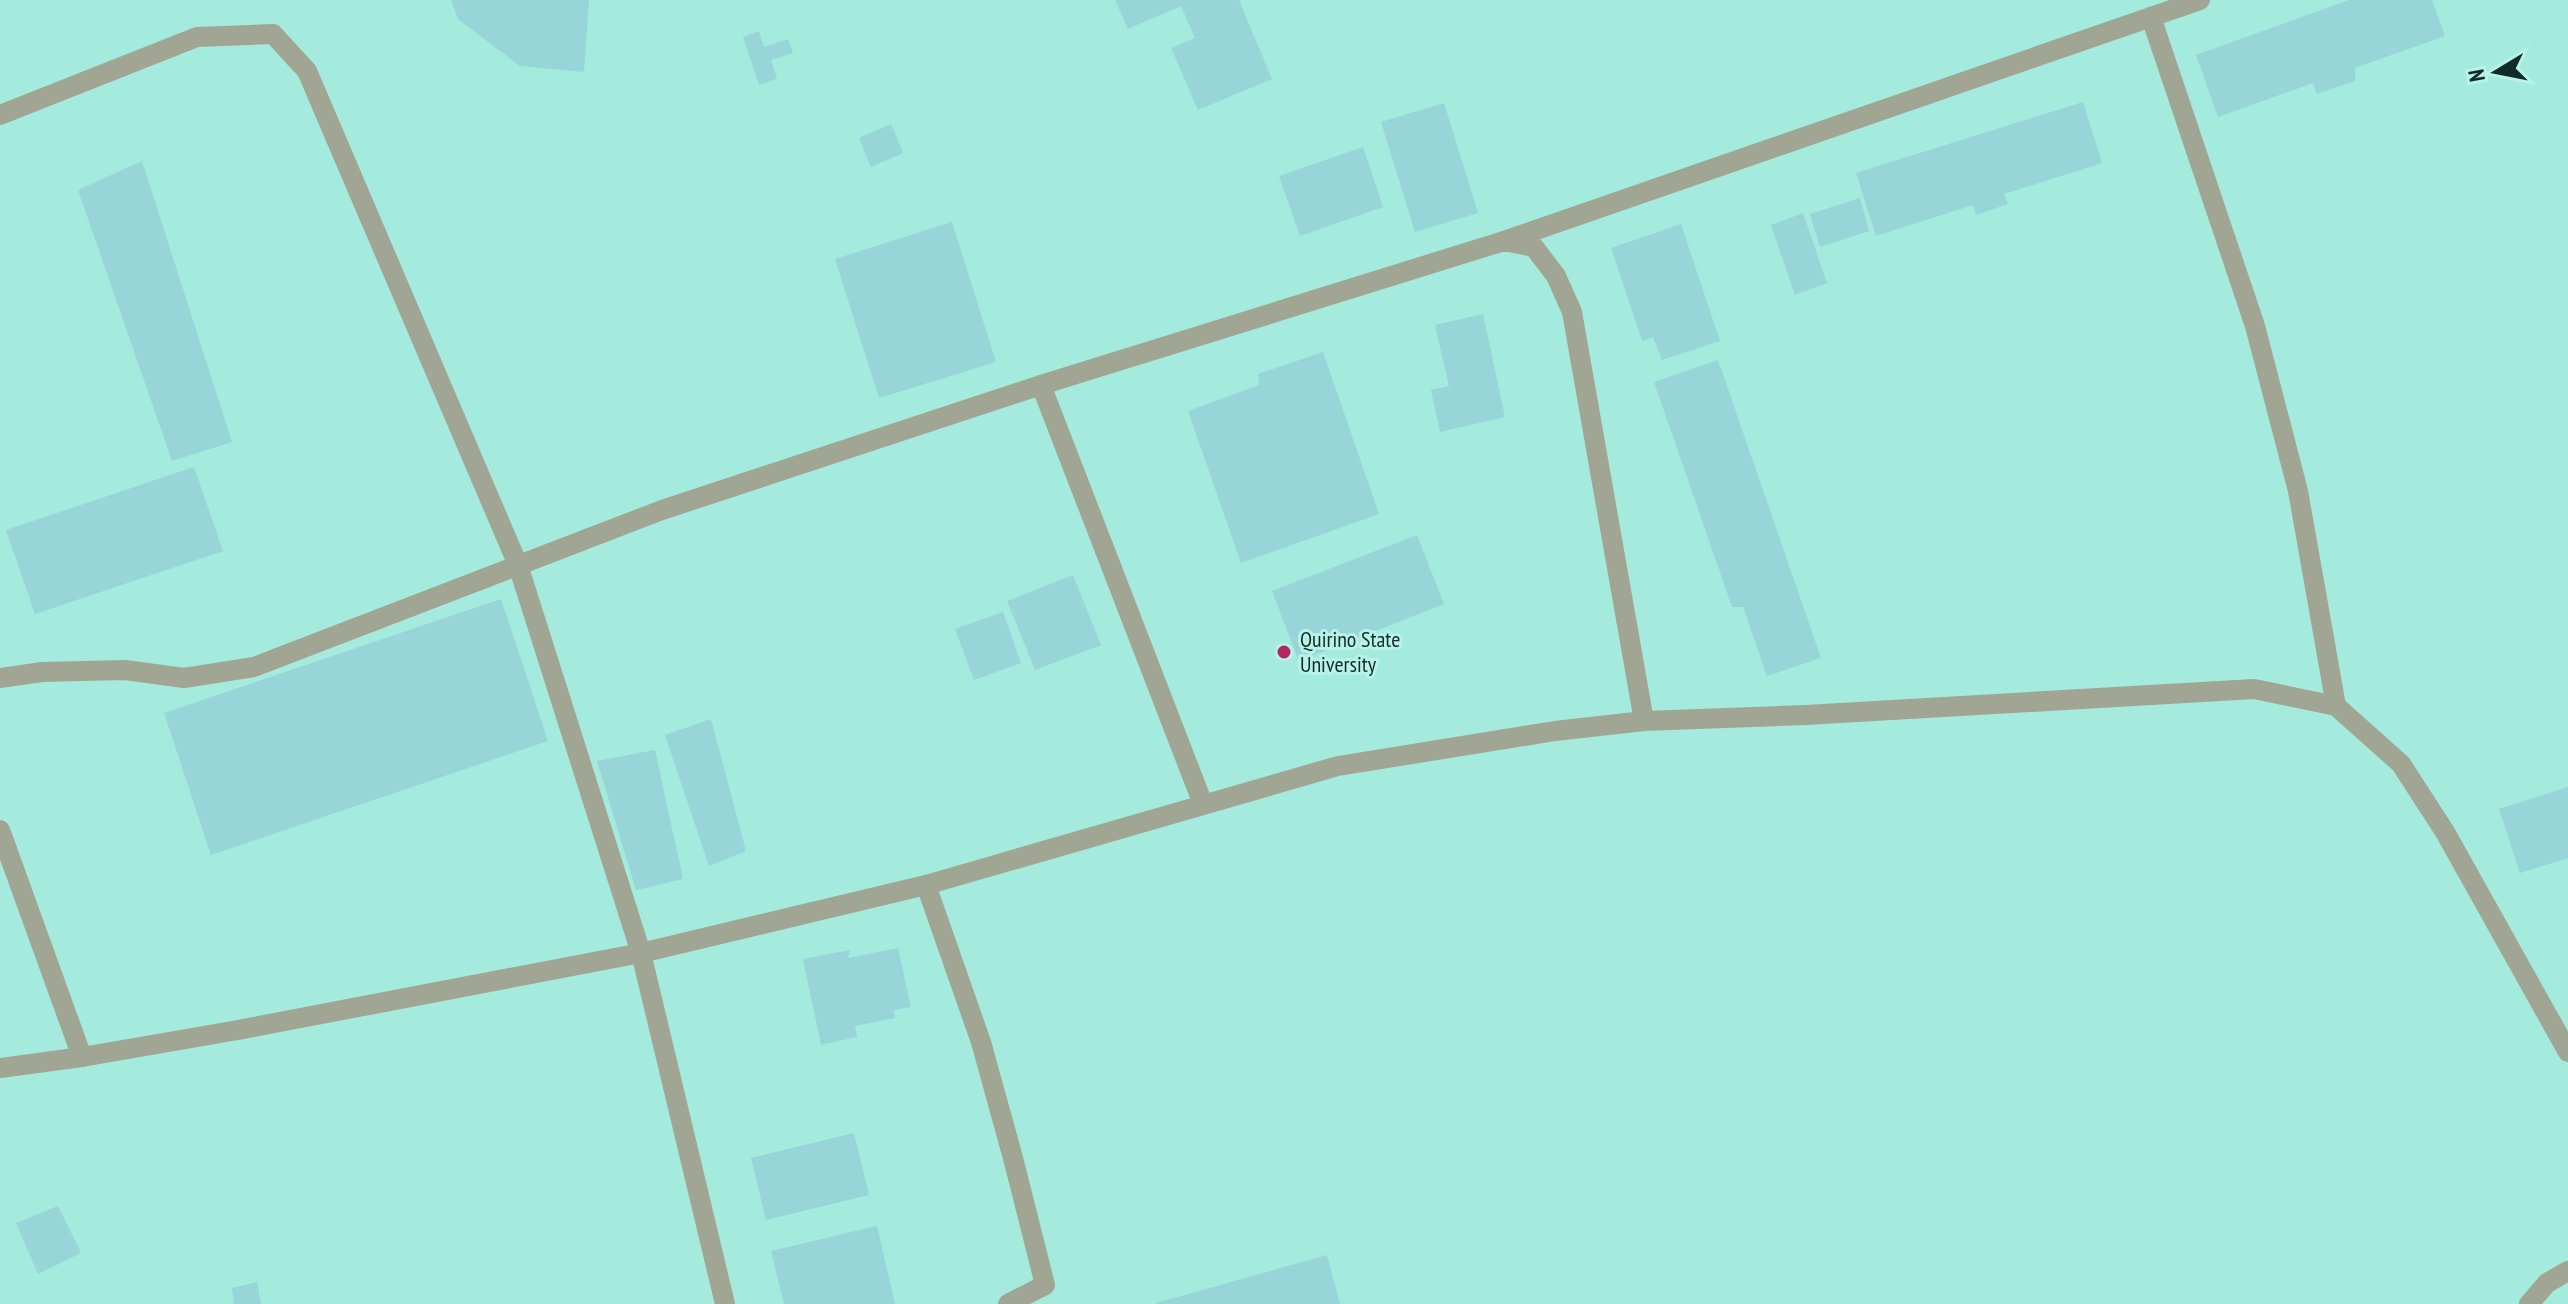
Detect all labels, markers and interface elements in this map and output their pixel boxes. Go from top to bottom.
north arrow [2456,32,2536,112]
text: N [2461,67,2491,84]
place label: Quirino State University [1300,625,1400,678]
marker: Quirino State University [1275,643,1293,661]

